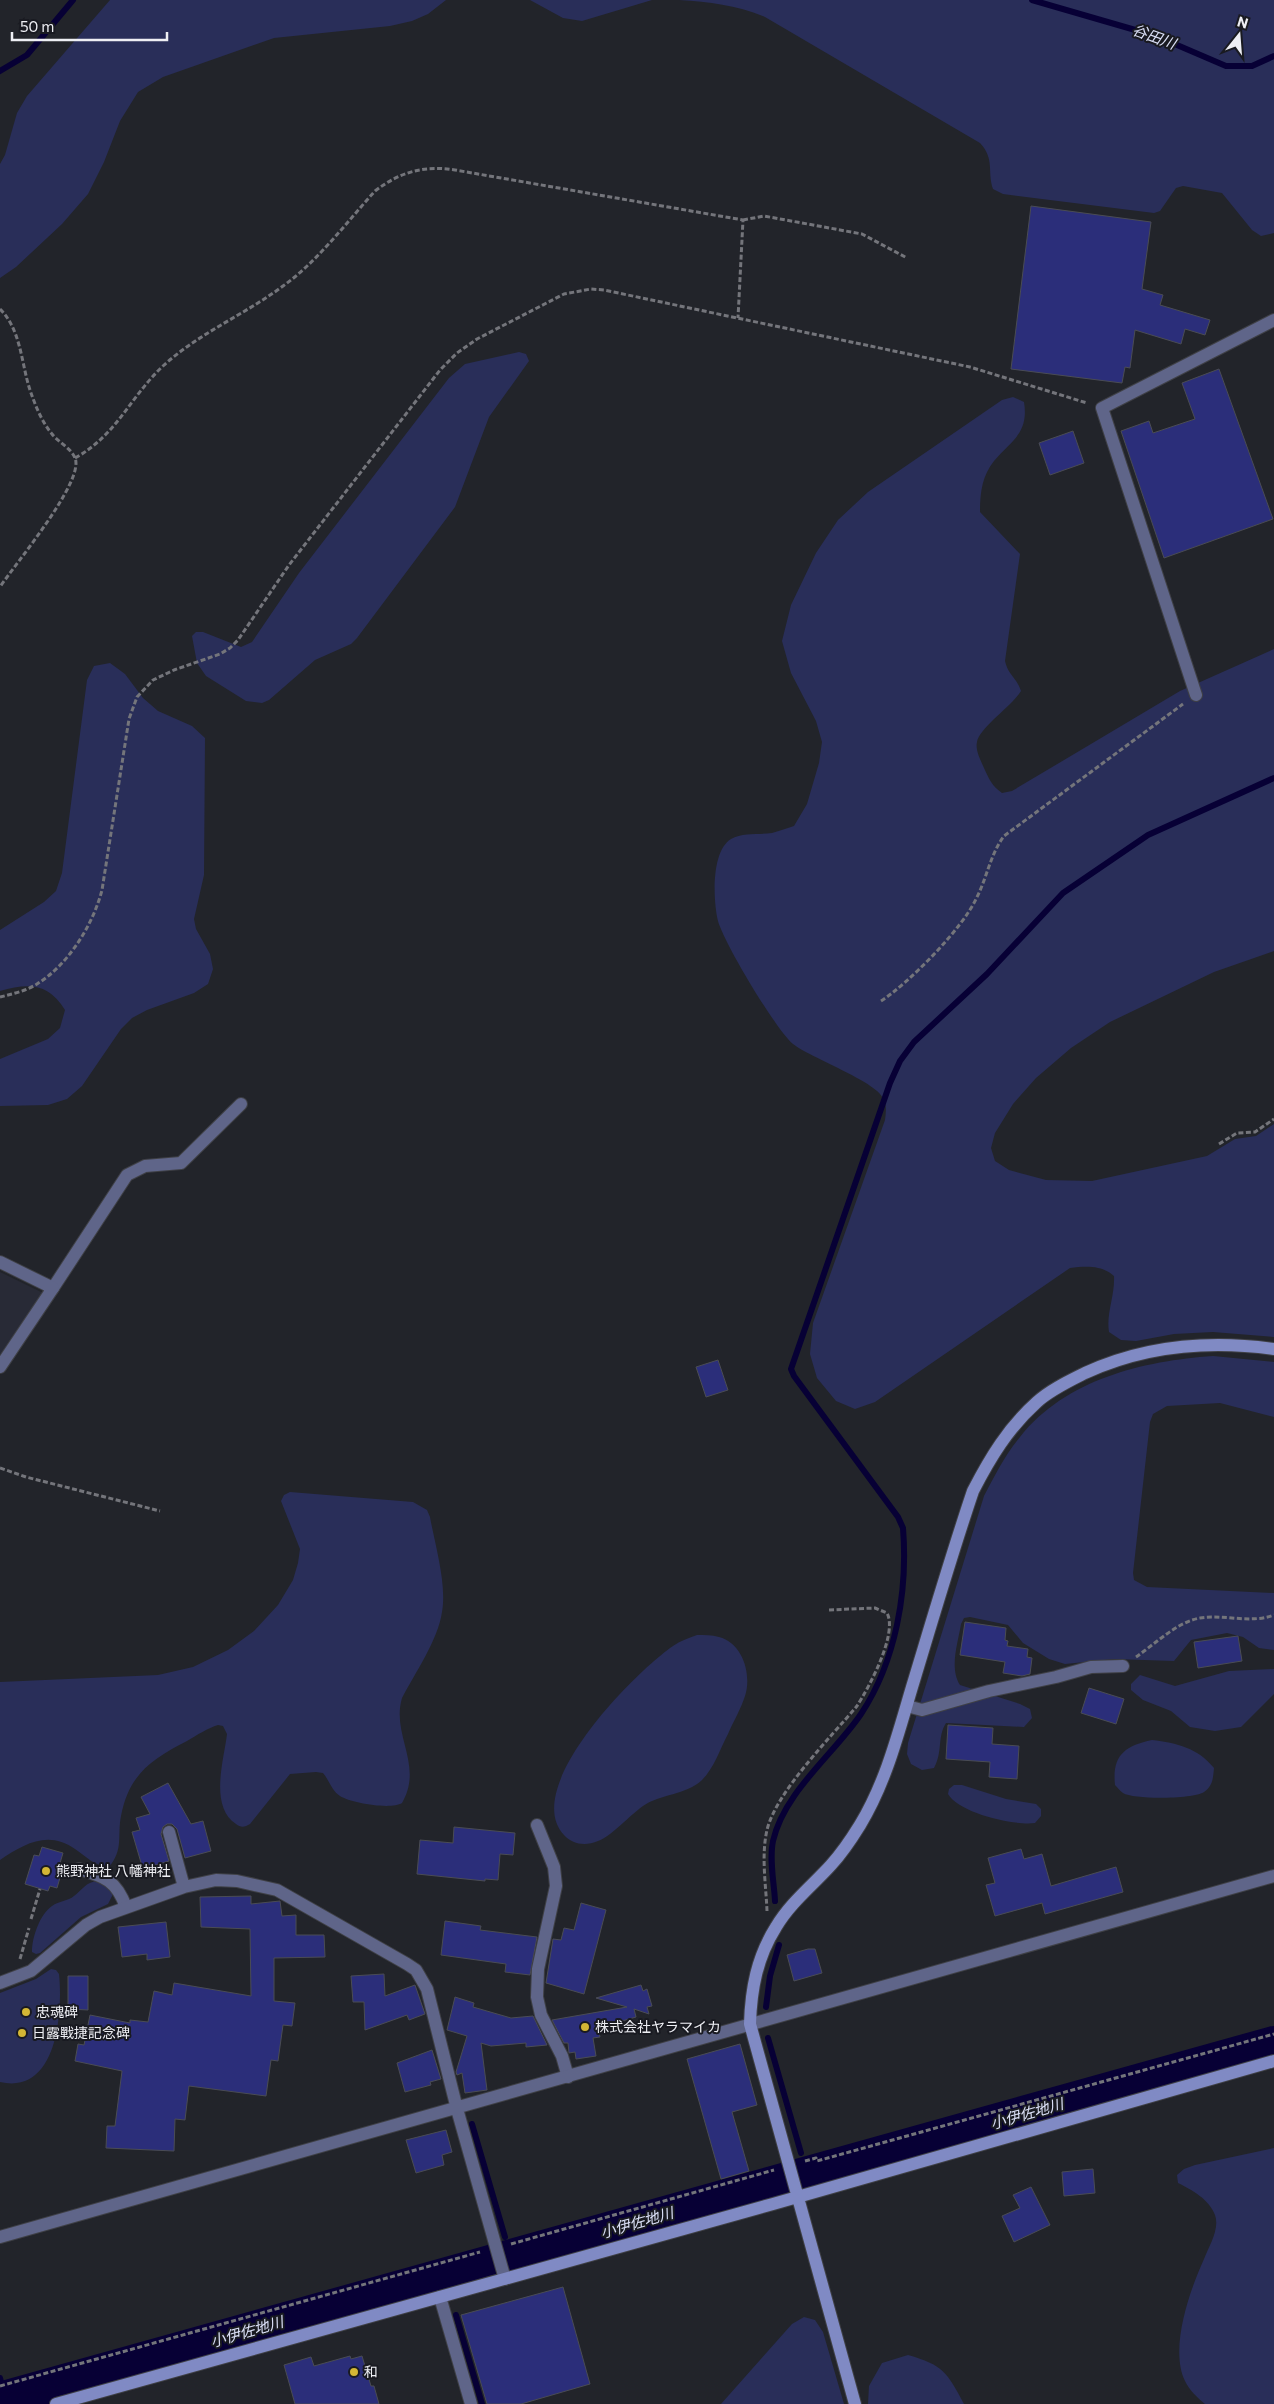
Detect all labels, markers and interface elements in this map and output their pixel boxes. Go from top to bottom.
scale bar [12,10,168,42]
north arrow [1214,10,1264,60]
text: N [1235,12,1250,32]
text: 50 m [20,17,54,35]
water label: 谷田川 [1130,20,1180,53]
place label: 熊野神社 八幡神社 [56,1862,171,1879]
marker: 熊野神社 八幡神社 [40,1865,52,1877]
place label: 忠魂碑 [36,2003,78,2020]
marker: 忠魂碑 [20,2006,32,2018]
place label: 株式会社ヤラマイカ [595,2018,721,2035]
marker: 株式会社ヤラマイカ [579,2021,591,2033]
place label: 日露戰捷記念碑 [32,2024,130,2041]
marker: 日露戰捷記念碑 [16,2027,28,2039]
water label: 小伊佐地川 [988,2094,1067,2132]
water label: 小伊佐地川 [598,2203,677,2241]
water label: 小伊佐地川 [208,2312,287,2350]
place label: 和 [364,2363,378,2380]
marker: 和 [348,2366,360,2378]

